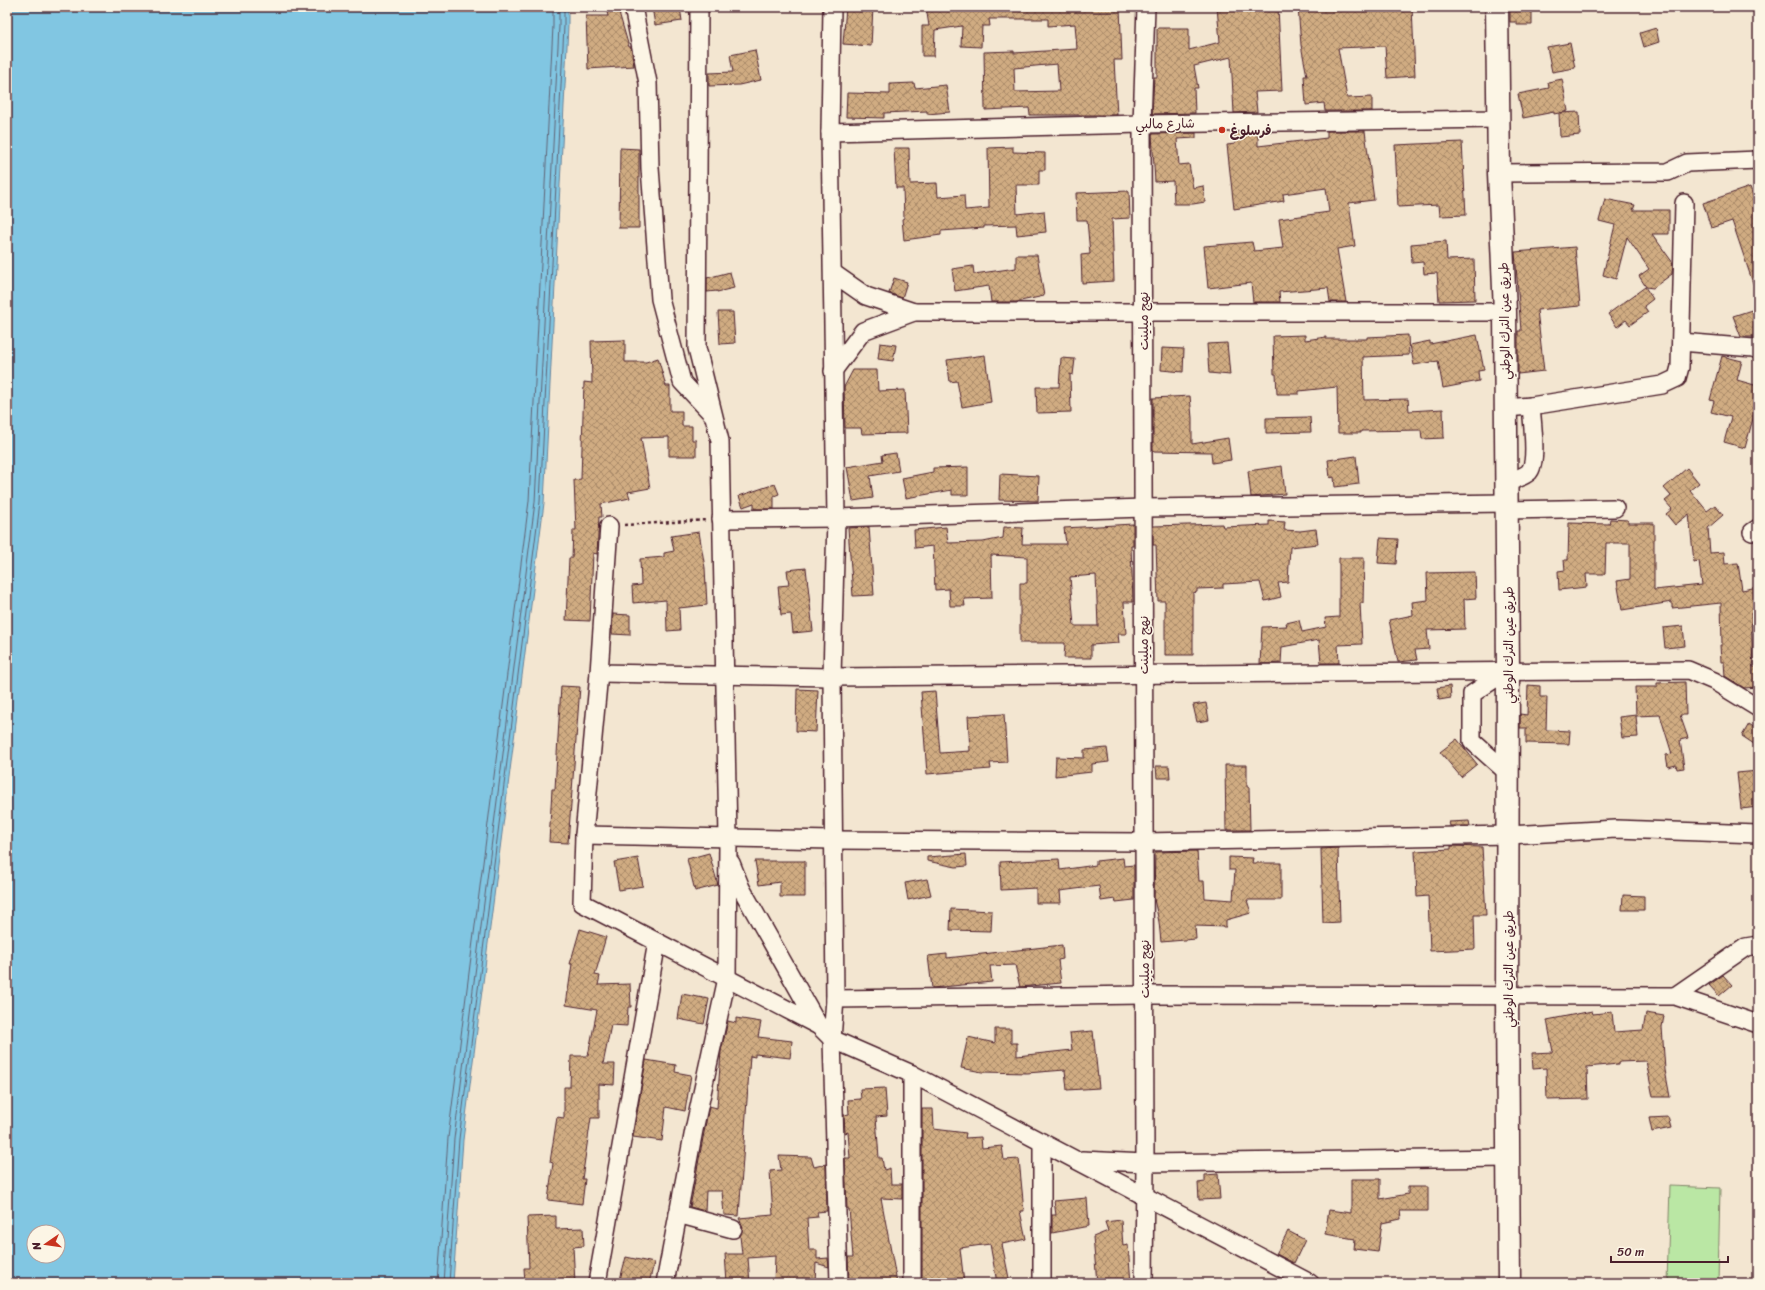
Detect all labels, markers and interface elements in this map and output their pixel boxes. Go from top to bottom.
street label: شارع مالبي [1135,111,1195,136]
place label: فرسلوغ [1230,119,1271,142]
marker: فرسلوغ [1217,125,1227,135]
street label: طريق عين الترك الوطني [1492,262,1517,380]
street label: نهج ميلينت [1132,292,1155,350]
street label: طريق عين الترك الوطني [1497,586,1520,704]
street label: نهج ميلينت [1132,616,1155,674]
street label: طريق عين الترك الوطني [1497,910,1520,1028]
street label: نهج ميلينت [1133,940,1156,998]
north arrow [26,1224,66,1264]
scale bar [1611,1238,1728,1264]
text: N [27,1240,47,1253]
text: 50 m [1617,1241,1644,1263]

